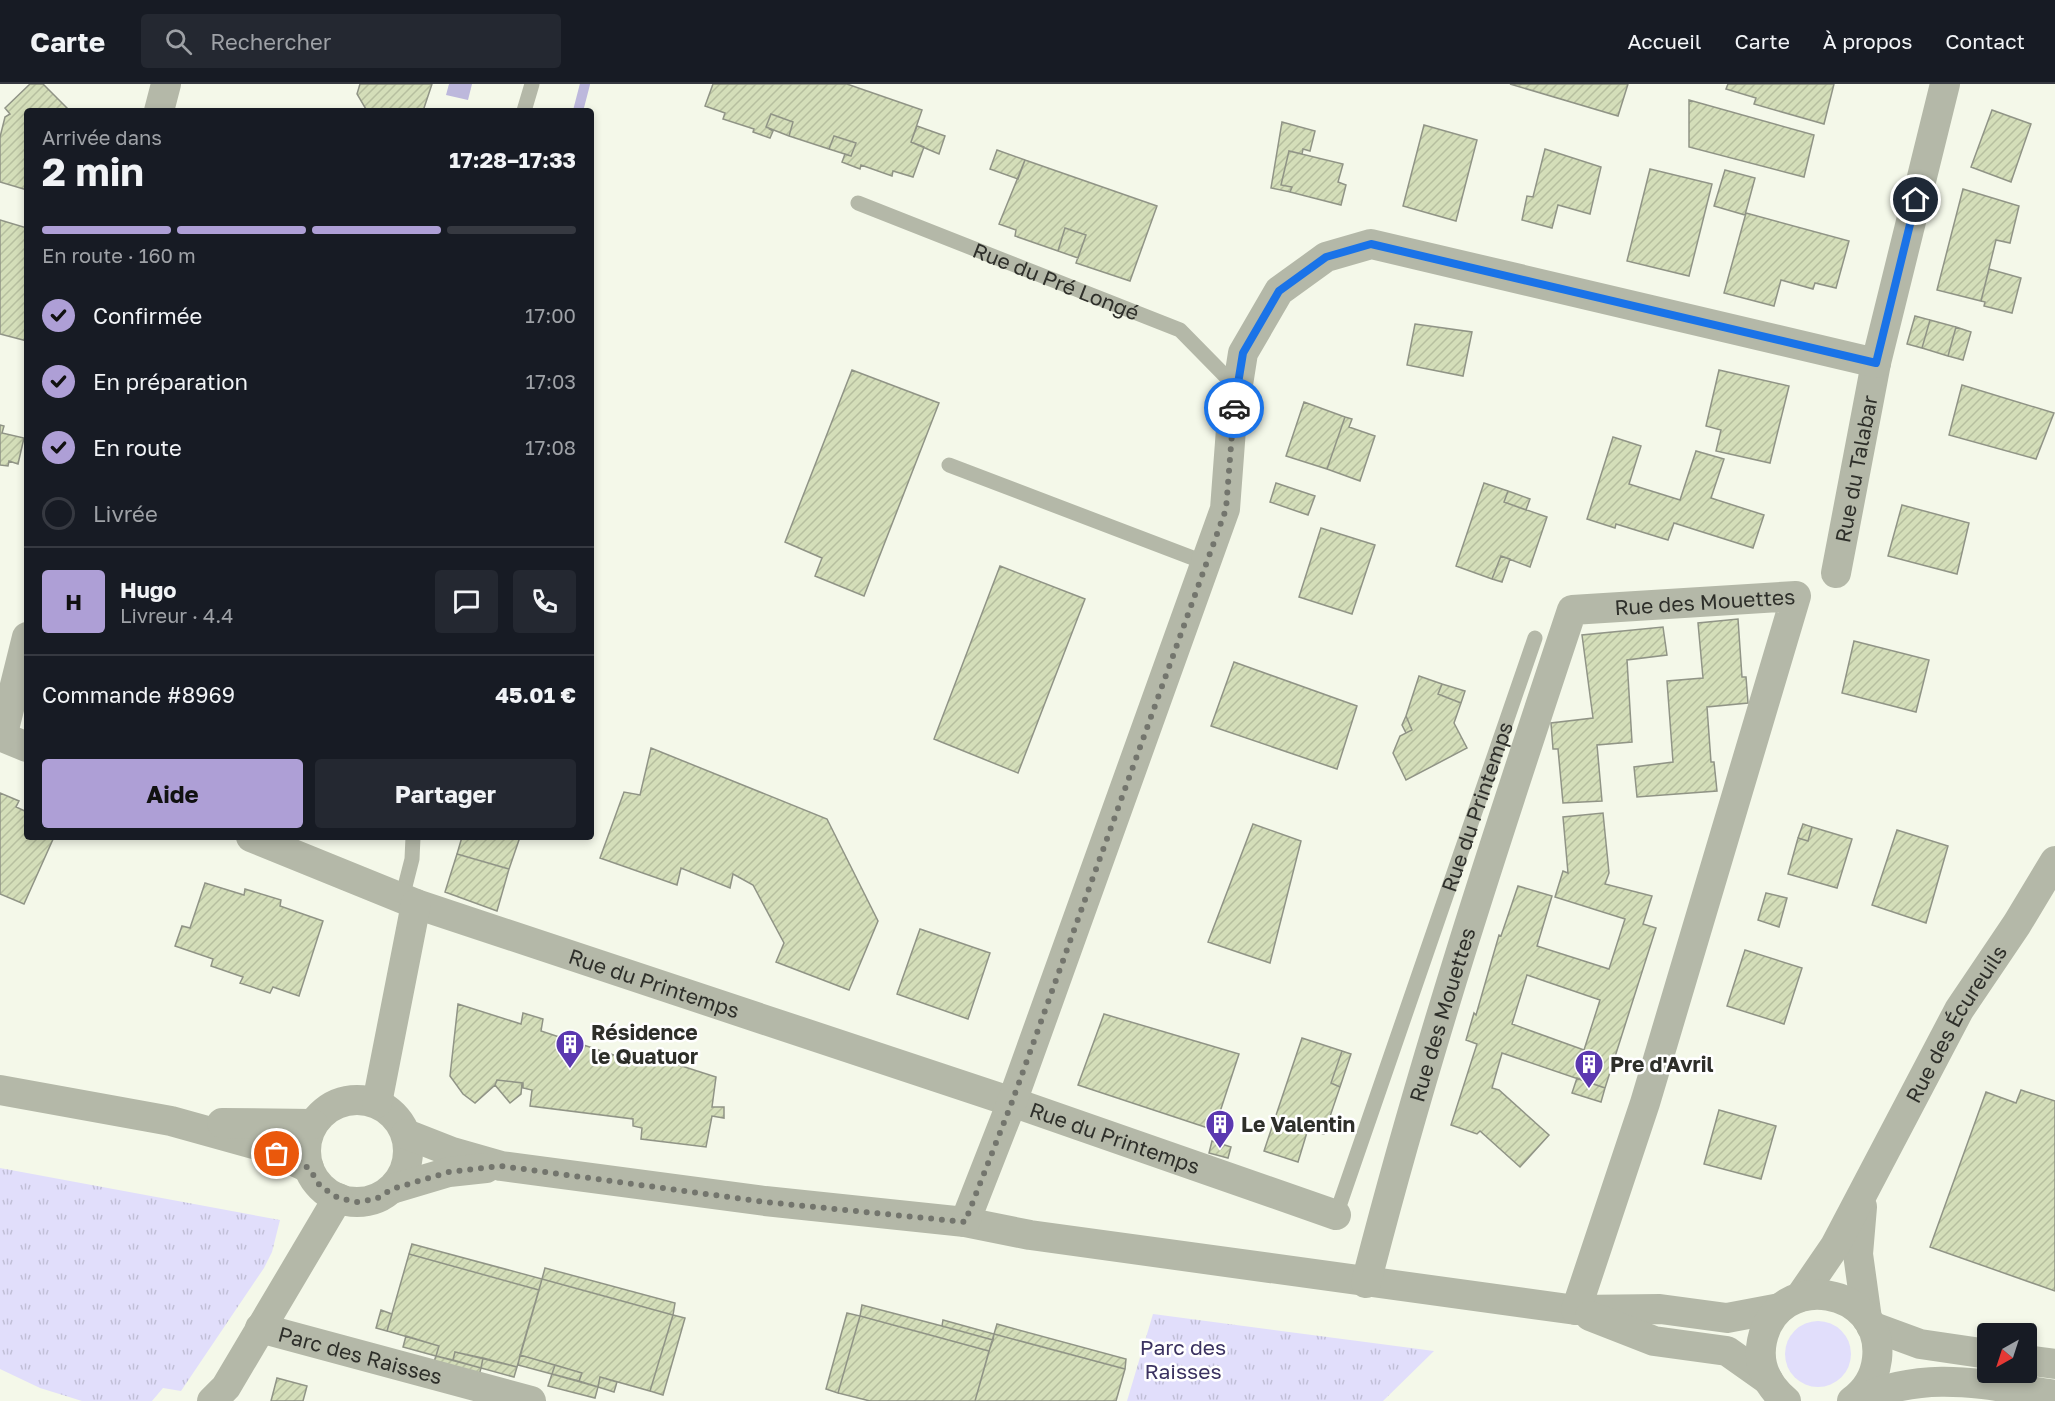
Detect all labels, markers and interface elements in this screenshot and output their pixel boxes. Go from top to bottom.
search box [141,14,561,68]
text: Carte [30,25,105,58]
icon: search [162,25,195,58]
text: Rechercher [210,28,331,55]
text: Accueil [1628,28,1701,54]
text: Carte [1734,28,1790,54]
text: À propos [1823,28,1912,54]
text: Contact [1945,28,2025,54]
text: Arrivée dans [42,125,162,149]
text: 17:28–17:33 [449,146,576,173]
text: 2 min [42,148,144,195]
pin [1890,174,1941,225]
icon: home [1899,183,1932,216]
street label: Rue du Pré Longé [969,237,1143,326]
text: En route · 160 m [42,243,196,267]
icon: check [42,299,75,332]
text: Confirmée [93,302,202,329]
text: 17:00 [525,303,576,327]
icon: check [42,365,75,398]
text: En préparation [93,368,248,395]
text: 17:03 [526,369,576,393]
courier [1204,378,1264,438]
icon: car [1218,392,1251,425]
street label: Rue du Talabar [1829,393,1883,545]
icon: check [42,431,75,464]
text: En route [93,434,182,461]
text: 17:08 [525,435,576,459]
text: Livrée [93,500,158,527]
button: chat [435,570,498,633]
button: phone [513,570,576,633]
text: Hugo [120,576,177,603]
street label: Rue des Mouettes [1614,583,1796,620]
text: H [65,588,82,615]
text: Livreur · 4.4 [120,603,233,627]
text: Commande #8969 [42,681,235,708]
text: 45.01 € [495,681,576,708]
street label: Rue du Printemps [1435,718,1518,895]
button: Aide [42,759,303,828]
button: Partager [315,759,576,828]
street label: Rue des Mouettes [1403,924,1481,1105]
street label: Rue des Écureuils [1900,940,2012,1107]
street label: Rue du Printemps [565,943,743,1024]
place label: Résidence le Quatuor [591,1019,698,1069]
building icon: Résidence le Quatuor [554,1028,586,1070]
building icon: Pre d'Avril [1573,1048,1605,1090]
place label: Pre d'Avril [1610,1051,1713,1077]
street label: Rue du Printemps [1026,1096,1203,1180]
building icon: Le Valentin [1204,1108,1236,1150]
place label: Le Valentin [1241,1111,1355,1137]
pin [251,1128,302,1179]
icon: bag [260,1137,293,1170]
street label: Parc des Raisses [276,1321,445,1390]
north arrow [1977,1323,2037,1383]
map controls [1977,1323,2037,1383]
park label: Parc des Raisses [1140,1334,1226,1384]

